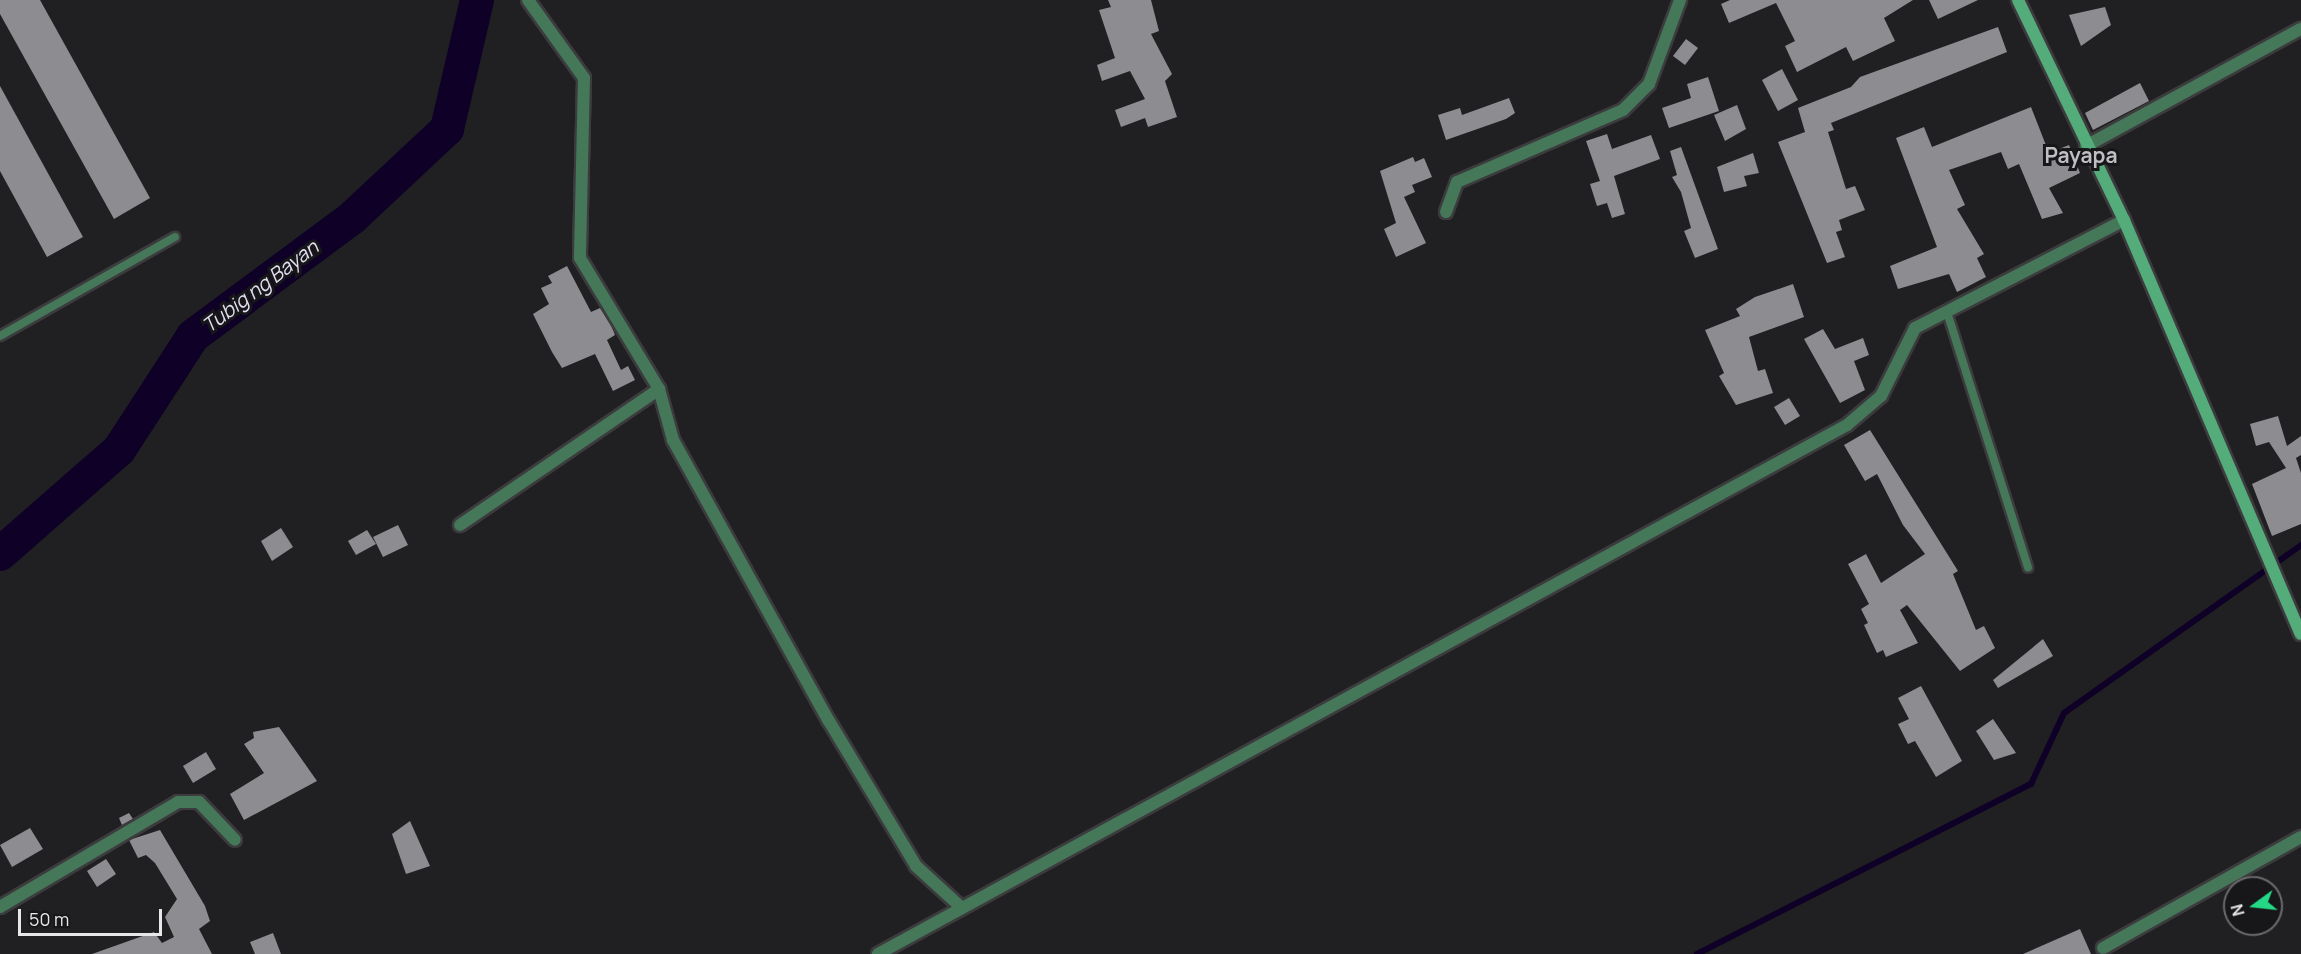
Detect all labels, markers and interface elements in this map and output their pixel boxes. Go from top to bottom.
district label: Payapa [2044,142,2118,168]
water label: Tubig ng Bayan [197,235,323,337]
north arrow [2223,876,2283,936]
scale bar [21,897,165,935]
text: N [2225,902,2250,919]
text: 50 m [29,907,69,931]

